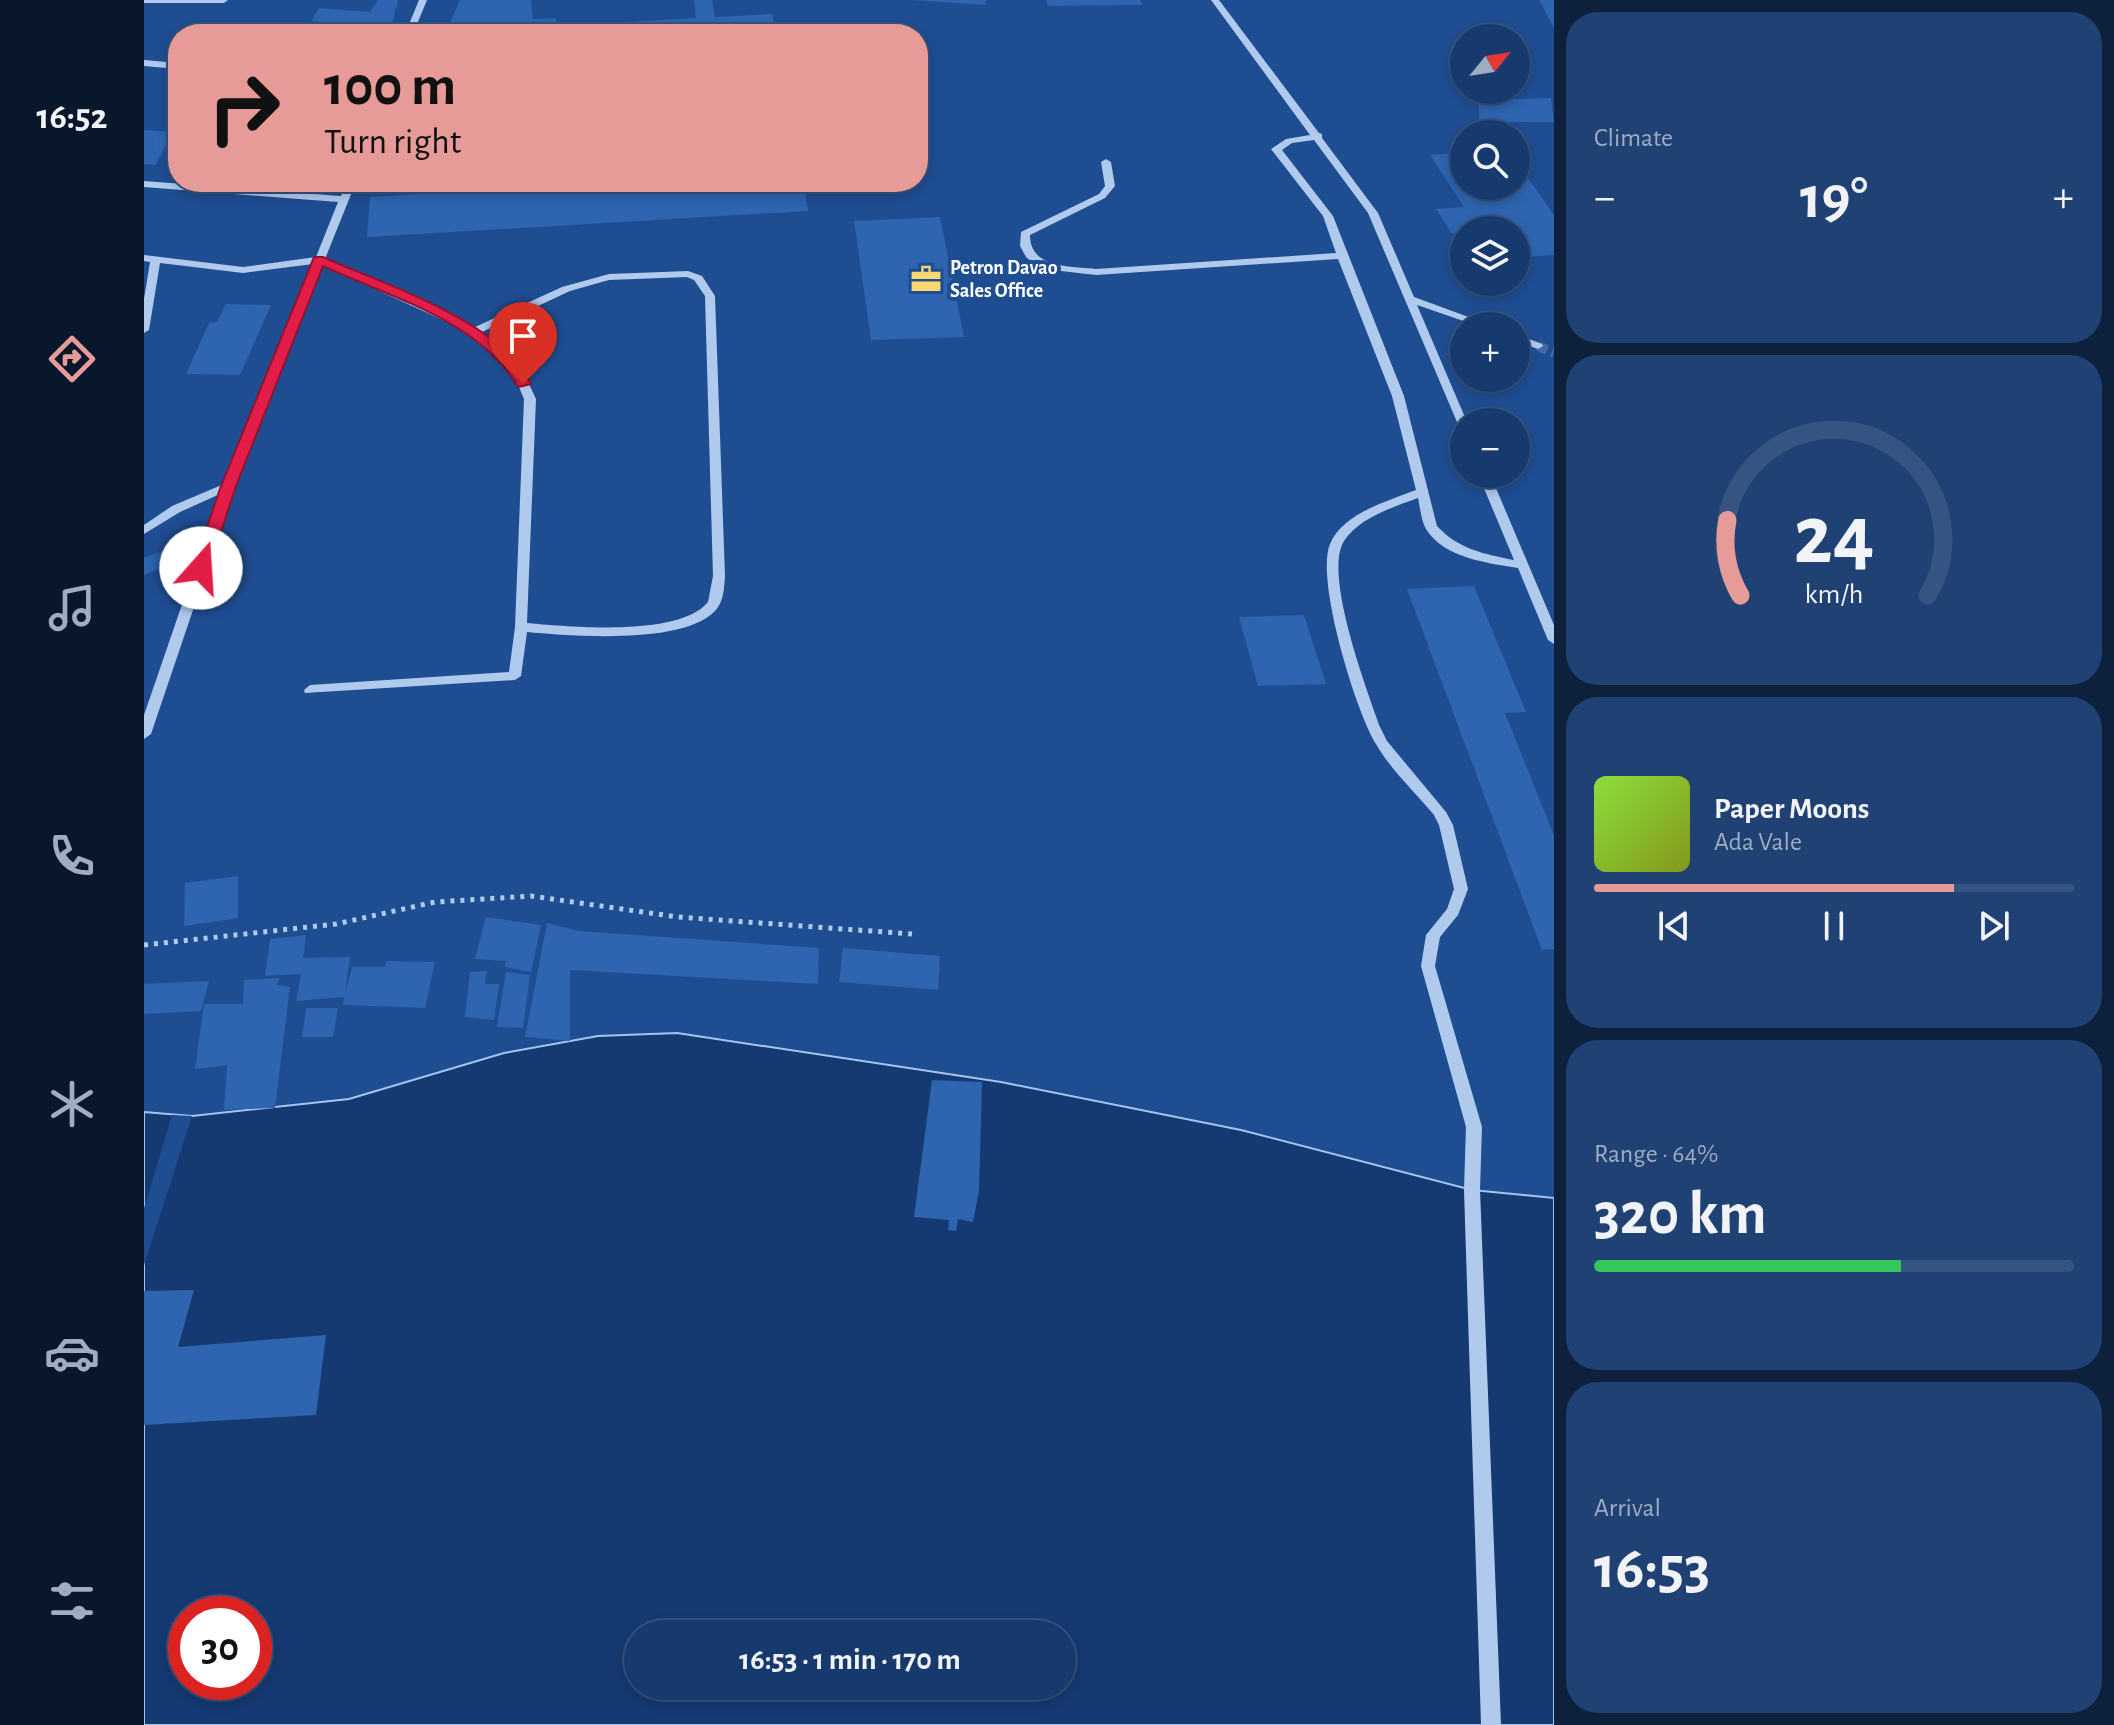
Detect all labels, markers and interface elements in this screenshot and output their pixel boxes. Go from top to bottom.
north arrow [1450,24,1530,104]
map controls [1450,24,1530,488]
icon: right [192,56,296,160]
text: 100 m [324,59,456,115]
text: 16:52 [36,99,108,135]
button: search [1450,120,1530,200]
text: Turn right [324,124,461,160]
text: Climate [1594,125,1673,151]
text: 19° [1800,169,1868,229]
text: − [1594,176,1615,220]
text: + [2053,176,2074,220]
button: layers [1450,216,1530,296]
place label: Petron Davao Sales Office [950,258,1058,301]
office icon: Petron Davao Sales Office [909,262,943,296]
pin [489,302,557,384]
button: + [1450,312,1530,392]
icon: arrive [501,314,545,358]
icon: directions [44,331,100,387]
button: − [1450,408,1530,488]
text: 24 [1793,494,1875,578]
position arrow [159,526,243,610]
icon: music [44,580,100,636]
text: km/h [1805,580,1863,609]
text: Paper Moons [1714,794,1869,824]
icon: phone [44,828,100,884]
text: Ada Vale [1714,829,1802,855]
icon: previous [1652,904,1696,948]
icon: pause [1812,904,1856,948]
icon: next [1972,904,2016,948]
icon: climate [44,1076,100,1132]
text: Range · 64% [1594,1141,1718,1167]
text: 320 km [1594,1185,1767,1245]
icon: car [44,1325,100,1381]
text: Arrival [1594,1495,1661,1521]
text: 16:53 [1594,1539,1710,1599]
icon: filters [44,1573,100,1629]
speed limit sign: 30 [168,1596,272,1700]
text: 16:53 · 1 min · 170 m [739,1645,961,1675]

